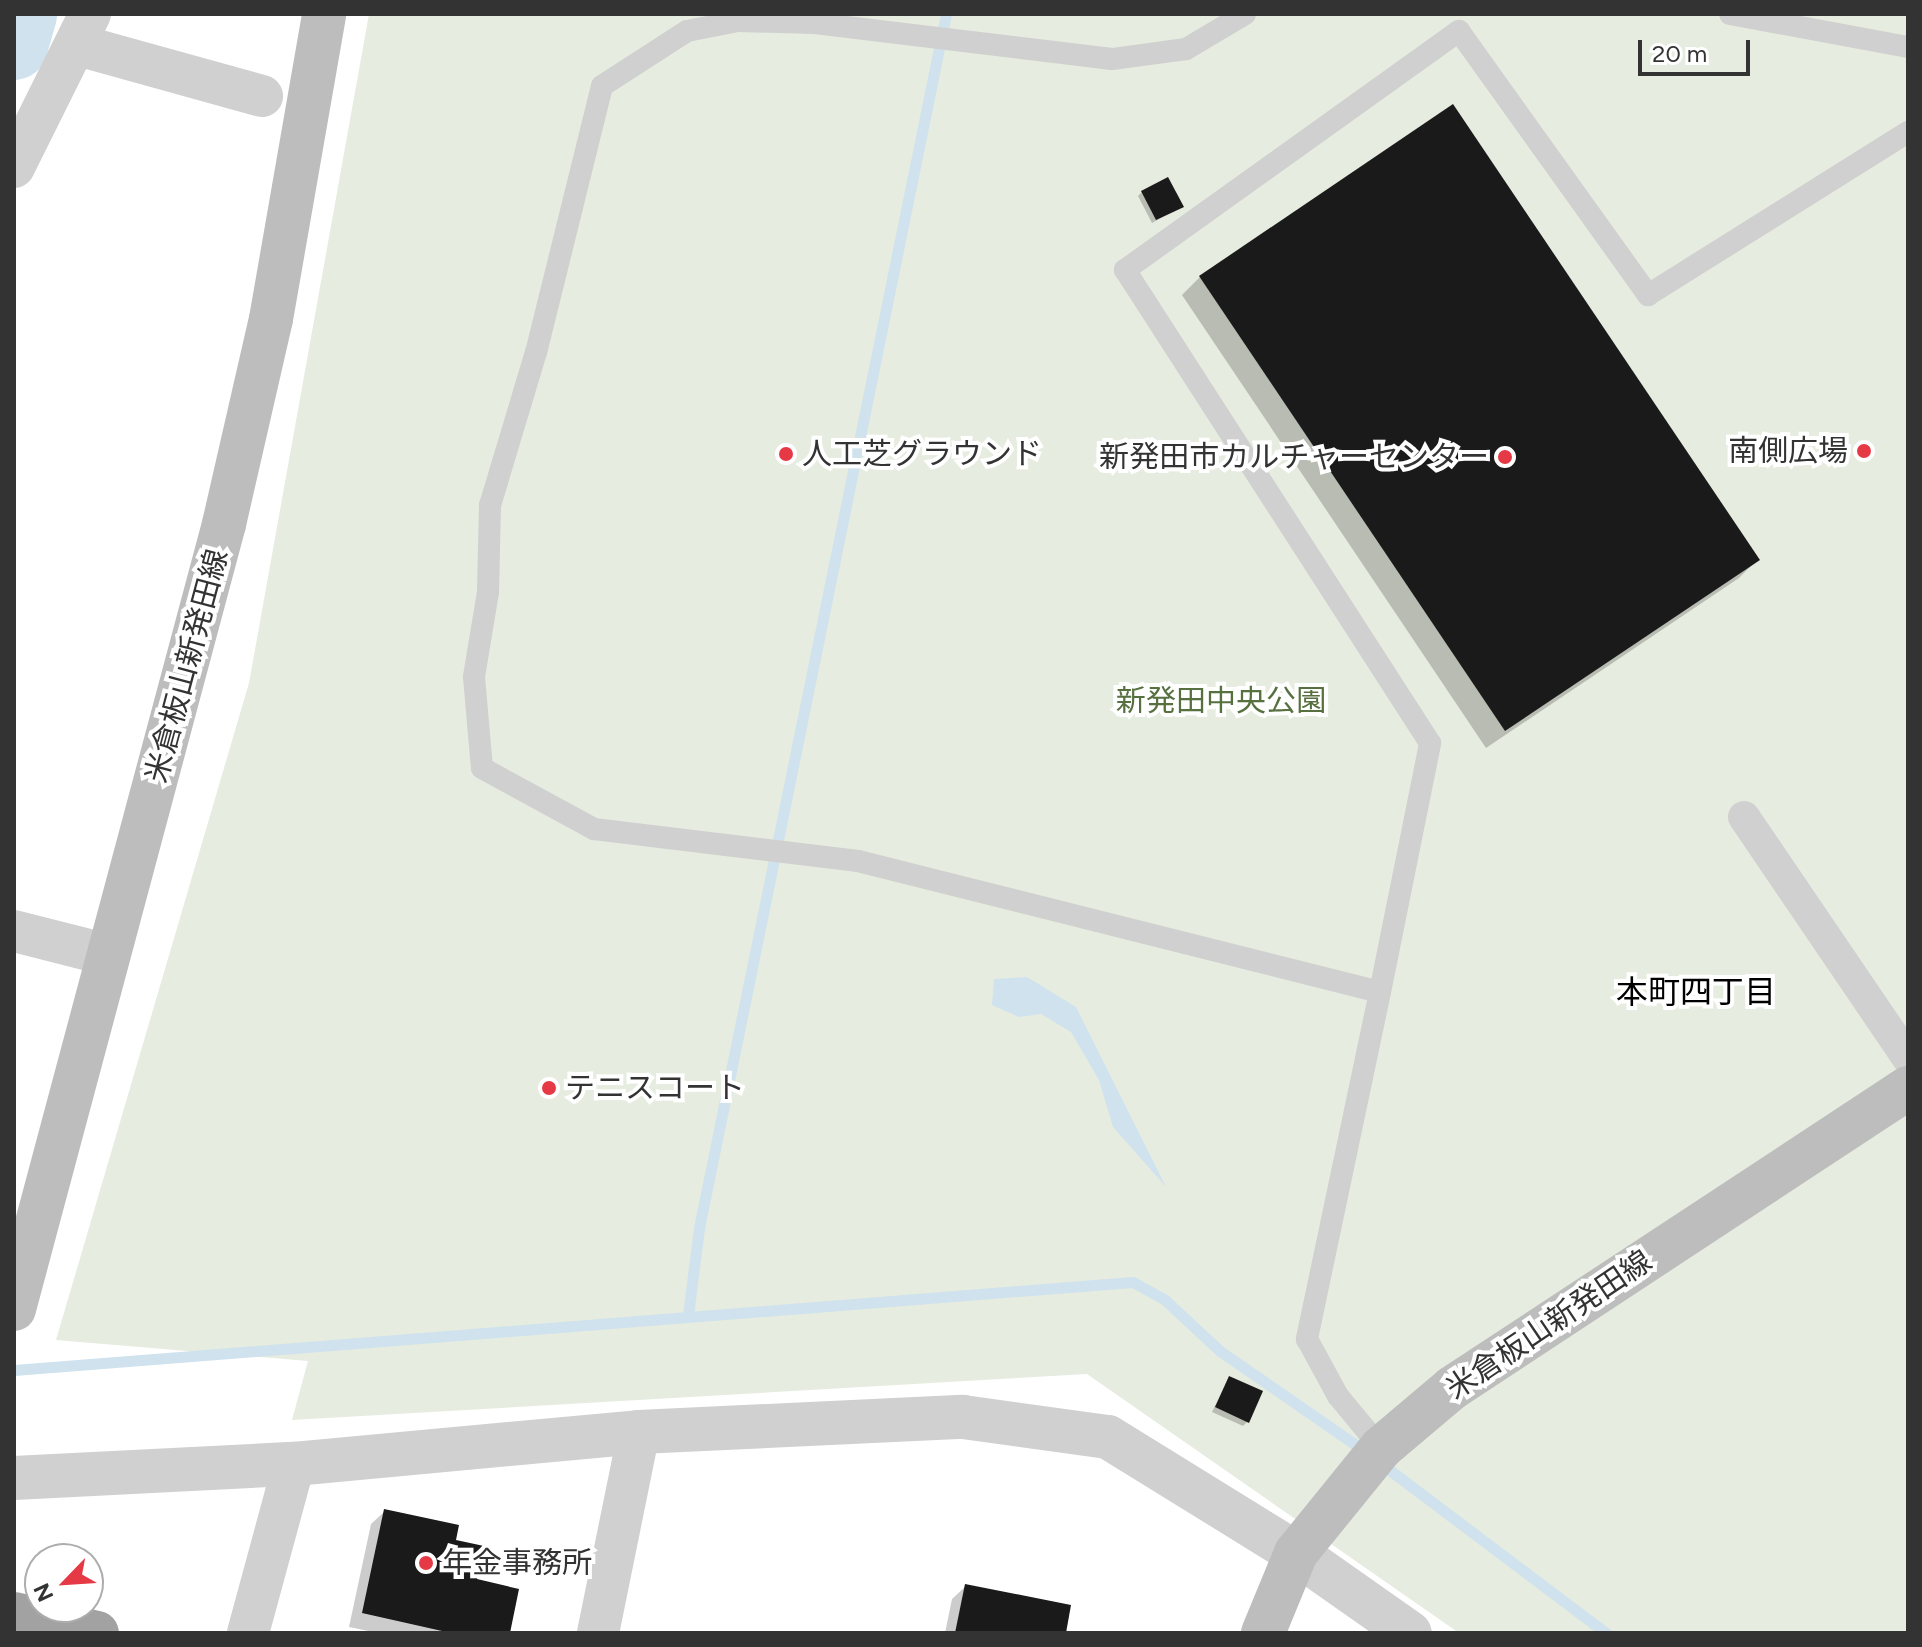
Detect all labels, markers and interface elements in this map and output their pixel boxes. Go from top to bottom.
scale bar [1642,24,1754,74]
text: 20 m [1652,39,1707,68]
place label: 南側広場 [1728,433,1848,469]
place label: 人工芝グラウンド [802,436,1042,472]
place label: 新発田市カルチャーセンター [1099,439,1489,475]
marker: 南側広場 [1855,442,1873,460]
marker: 人工芝グラウンド [777,445,795,463]
marker: 新発田市カルチャーセンター [1496,448,1514,466]
street label: 米倉板山新発田線 [139,545,235,787]
park label: 新発田中央公園 [1116,683,1326,719]
district label: 本町四丁目 [1616,973,1776,1011]
place label: テニスコート [565,1070,745,1106]
marker: テニスコート [540,1079,558,1097]
street label: 米倉板山新発田線 [1439,1243,1659,1407]
north arrow [24,1543,104,1623]
place label: 年金事務所 [442,1545,592,1581]
marker: 年金事務所 [417,1554,435,1572]
text: N [28,1579,59,1606]

